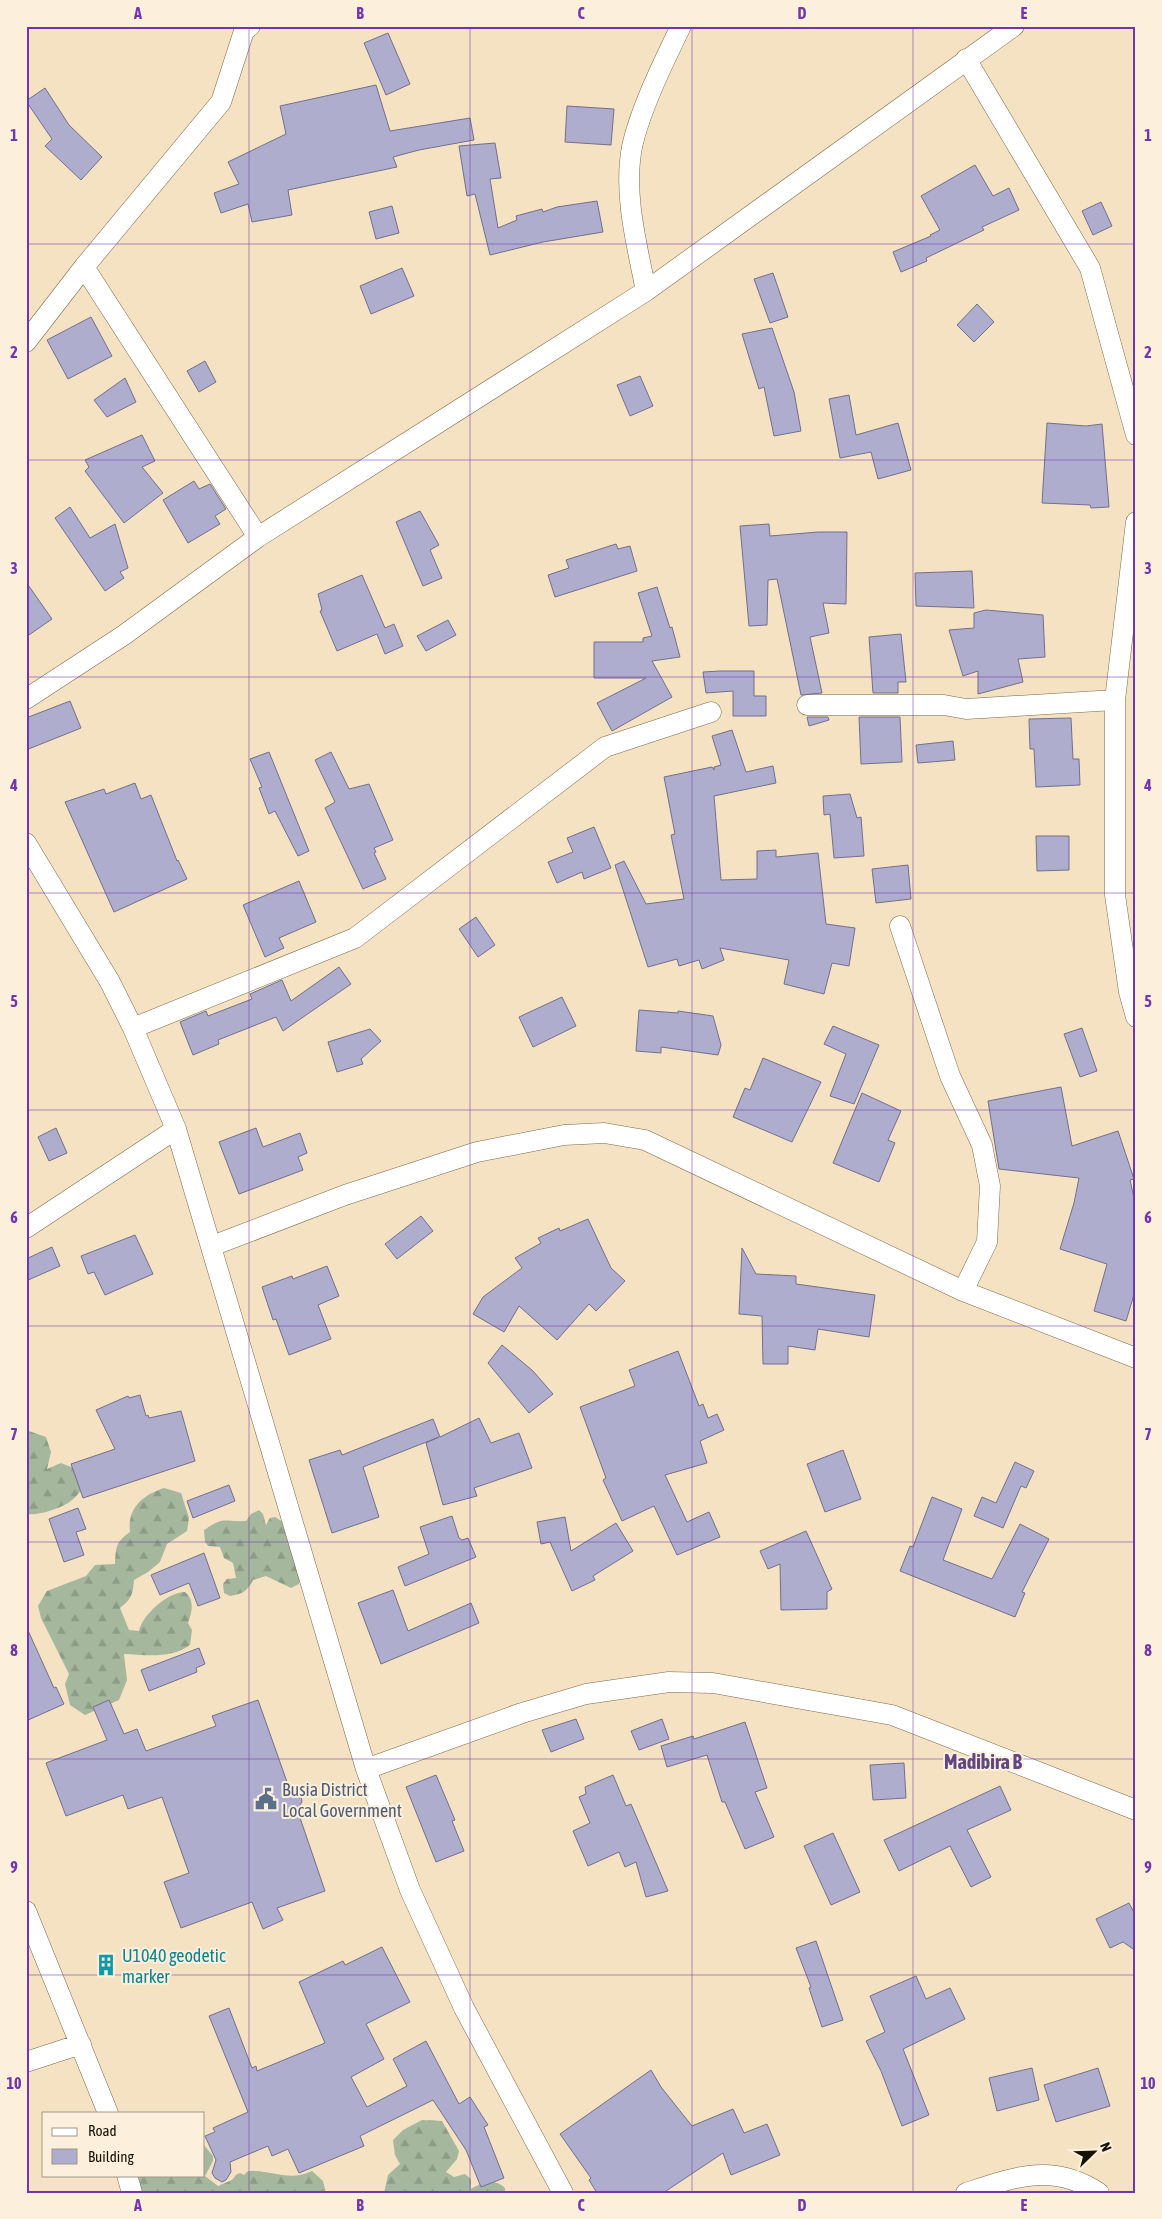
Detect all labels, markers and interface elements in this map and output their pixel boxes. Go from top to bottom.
text: A [133,4,142,22]
text: B [356,4,364,22]
text: C [577,4,585,22]
text: D [798,4,807,22]
text: E [1021,4,1028,22]
text: 1 [10,126,18,144]
text: 1 [1144,126,1152,144]
text: 2 [10,343,18,361]
text: 2 [1144,343,1152,361]
text: 3 [10,559,18,577]
text: 3 [1144,559,1152,577]
text: 4 [9,776,18,794]
text: 4 [1143,776,1152,794]
text: 5 [10,992,18,1010]
text: 5 [1144,992,1152,1010]
text: 6 [10,1208,18,1226]
text: 6 [1144,1208,1152,1226]
text: 7 [10,1425,18,1443]
text: 7 [1144,1425,1152,1443]
text: 8 [10,1641,18,1659]
text: 8 [1144,1641,1152,1659]
district label: Madibira B [944,1750,1022,1773]
place label: Busia District Local Government [282,1779,402,1821]
public building icon: Busia District Local Government [253,1786,279,1812]
text: 9 [10,1858,18,1876]
text: 9 [1144,1858,1152,1876]
place label: U1040 geodetic marker [122,1945,226,1987]
building icon: U1040 geodetic marker [93,1952,119,1978]
text: 10 [6,2074,22,2092]
text: 10 [1140,2074,1156,2092]
legend [42,2112,205,2176]
text: Road [88,2122,117,2139]
north arrow [1070,2126,1120,2176]
text: N [1097,2140,1115,2154]
text: Building [88,2148,134,2165]
text: A [133,2196,142,2214]
text: B [356,2196,364,2214]
text: C [577,2196,585,2214]
text: D [798,2196,807,2214]
text: E [1021,2196,1028,2214]

